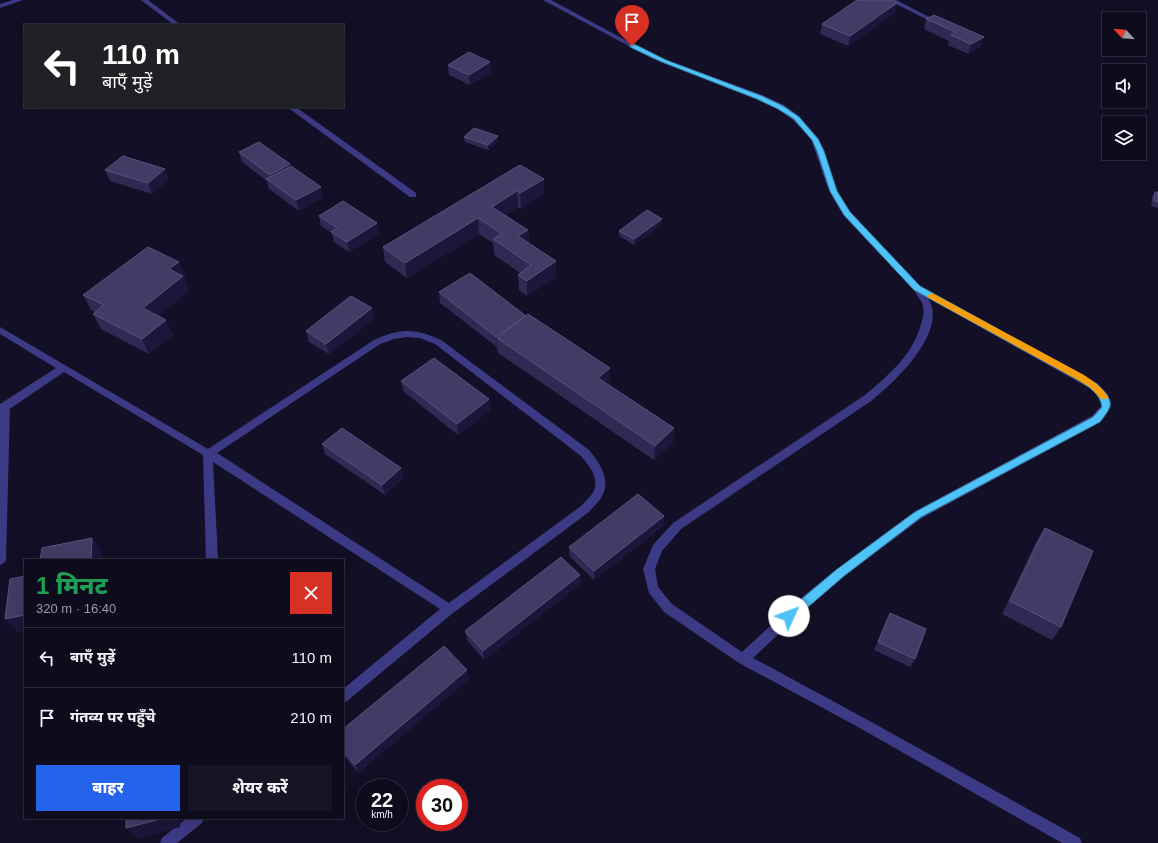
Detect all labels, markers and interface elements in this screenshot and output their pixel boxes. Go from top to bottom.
pin [615,5,649,46]
icon: arrive [621,11,643,33]
north arrow [1102,12,1146,56]
map controls [1102,12,1146,160]
text: 110 m [102,39,180,70]
icon: left [36,40,88,92]
button: sound [1102,64,1146,108]
text: बाएँ मुड़ें [102,72,152,92]
button: layers [1102,116,1146,160]
text: 1 मिनट [36,572,108,599]
button: close [290,572,332,614]
position arrow [768,595,810,637]
text: 320 m · 16:40 [36,601,116,616]
icon: left [36,647,58,669]
text: बाएँ मुड़ें [70,648,115,665]
text: 110 m [291,649,332,666]
icon: arrive [36,707,58,729]
text: गंतव्य पर पहुँचे [70,708,155,725]
text: 210 m [290,709,332,726]
button: बाहर [36,765,180,811]
button: शेयर करें [188,765,332,811]
speed limit sign: 30 [416,779,468,831]
text: 22 [371,789,393,811]
text: km/h [371,809,393,820]

